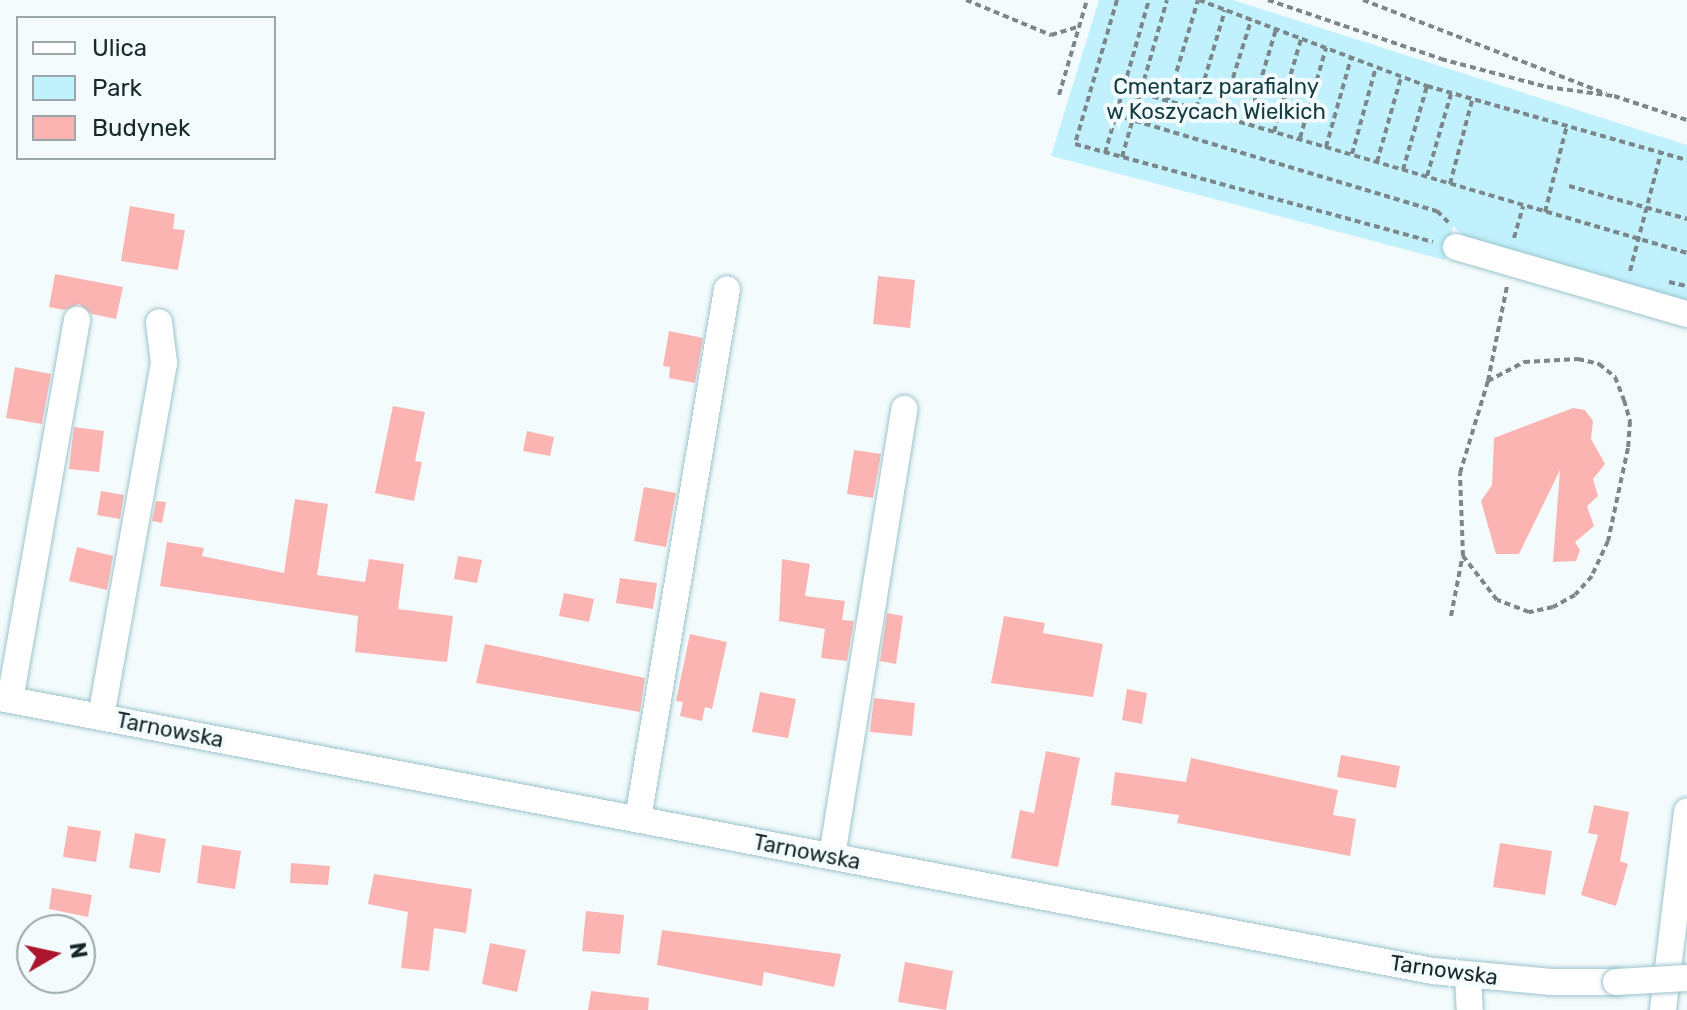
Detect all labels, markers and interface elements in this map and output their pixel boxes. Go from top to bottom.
legend [16,16,276,160]
text: Ulica [92,34,147,62]
park label: Cmentarz parafialny w Koszycach Wielkich [1106,73,1326,124]
text: Park [92,74,142,102]
text: Budynek [92,114,190,142]
street label: Tarnowska [114,707,226,753]
street label: Tarnowska [751,829,863,875]
north arrow [16,914,96,994]
text: N [64,941,93,960]
street label: Tarnowska [1388,949,1500,991]

